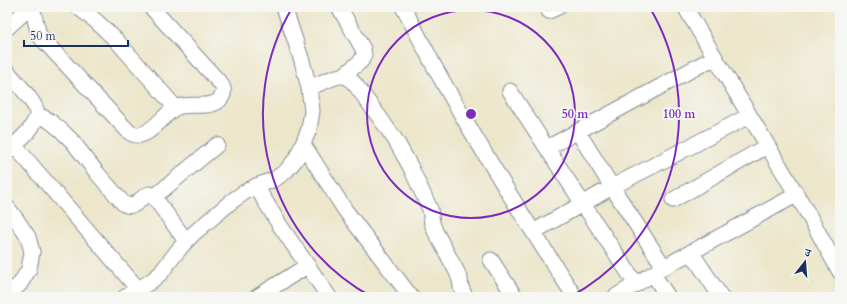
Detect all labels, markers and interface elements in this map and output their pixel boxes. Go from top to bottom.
scale bar [24,22,128,48]
text: 50 m [30,28,57,44]
text: 50 m [562,106,589,122]
text: 100 m [663,106,696,122]
centre of rings [464,107,478,121]
north arrow [785,242,825,282]
text: उ [802,245,814,261]

